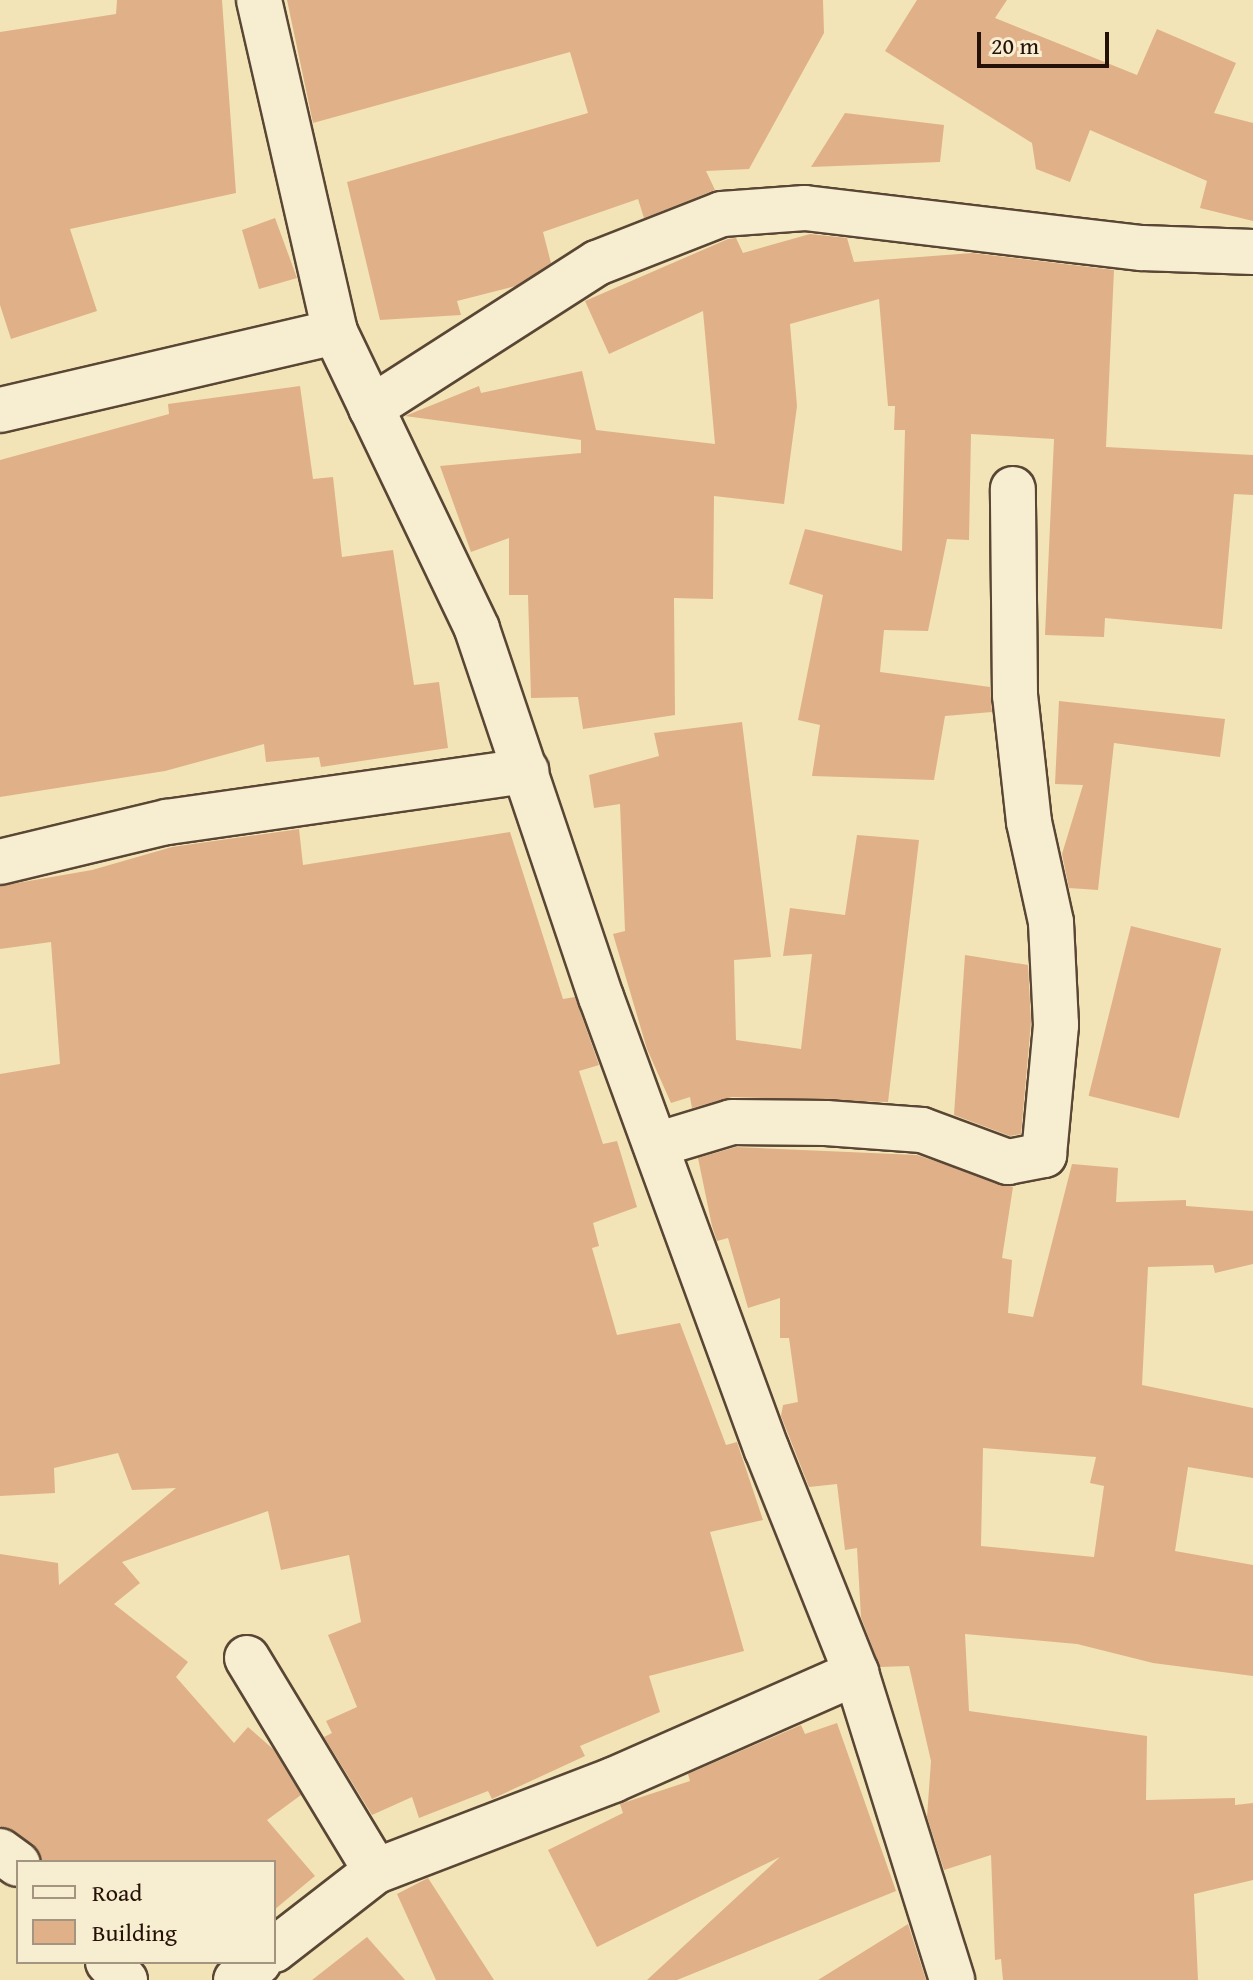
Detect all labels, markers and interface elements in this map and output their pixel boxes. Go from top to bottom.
scale bar [981,16,1113,66]
text: 20 m [991,28,1039,63]
legend [16,1860,276,1964]
text: Road [92,1875,142,1910]
text: Building [92,1915,177,1950]

